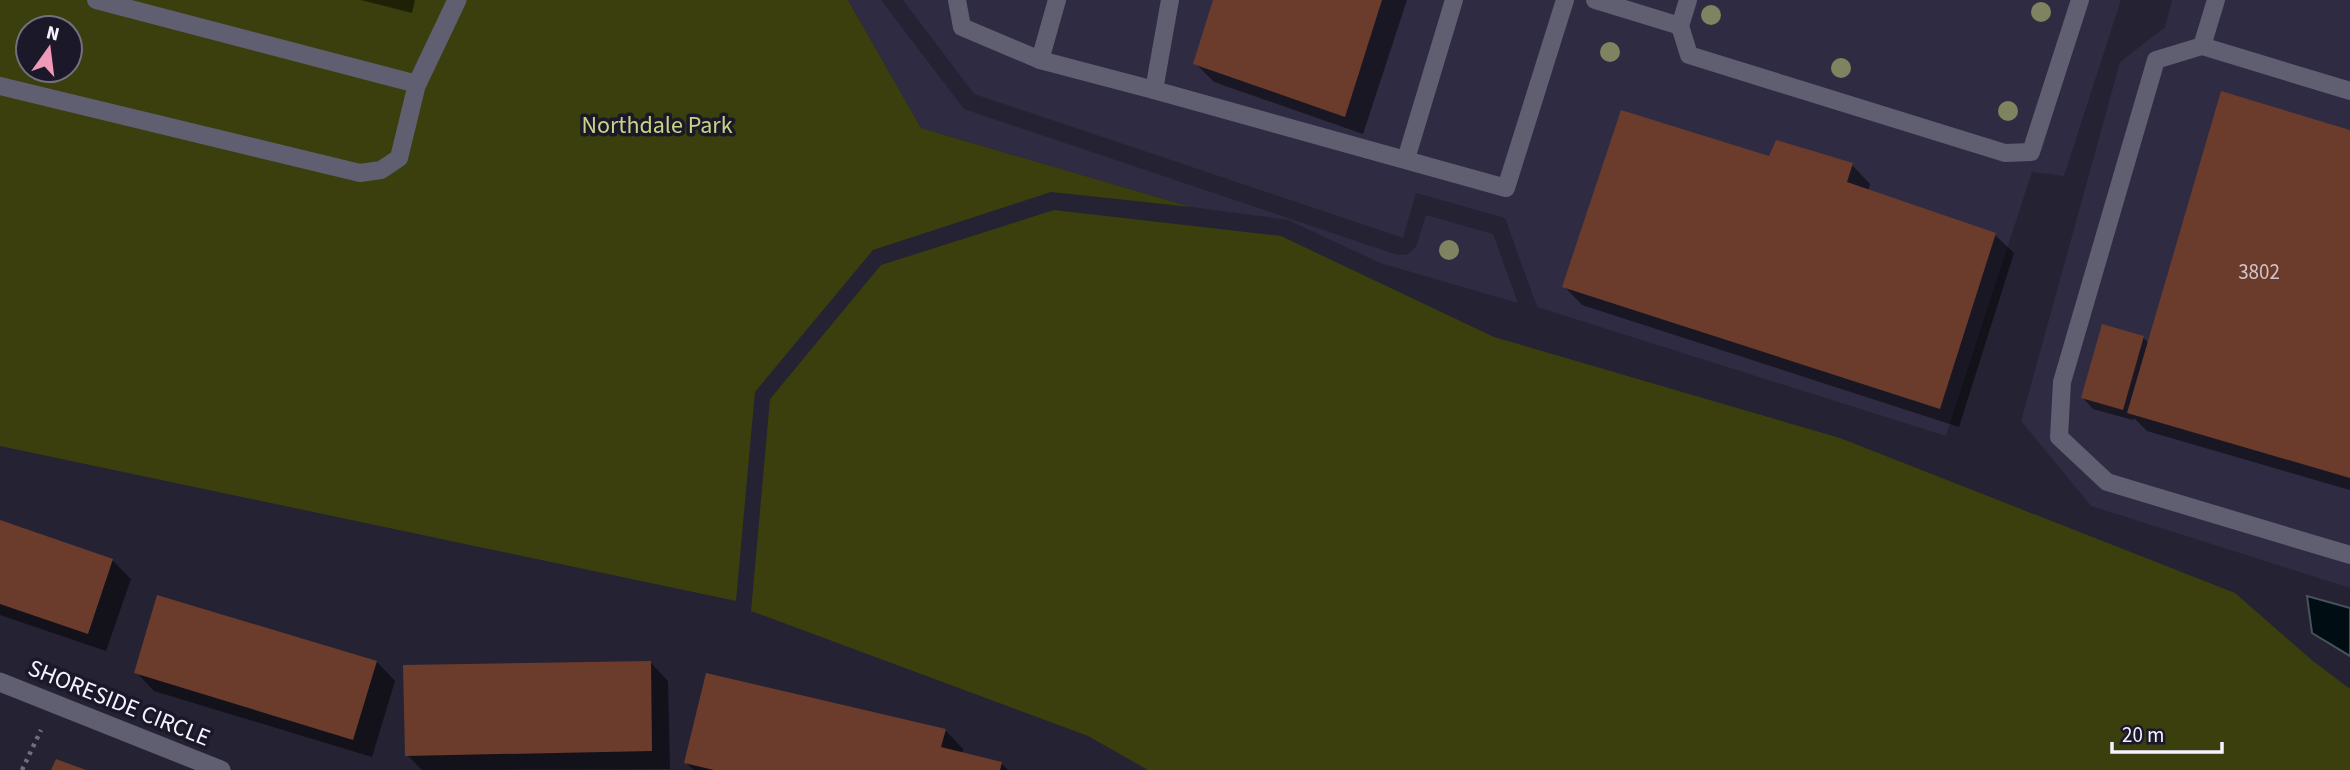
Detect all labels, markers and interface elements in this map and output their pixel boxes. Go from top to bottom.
north arrow [14,14,84,84]
text: N [43,19,62,49]
park label: Northdale Park [581,108,733,143]
house number: 3802 [2238,257,2280,287]
street label: SHORESIDE CIRCLE [23,650,215,756]
scale bar [2112,710,2222,754]
text: 20 m [2122,720,2164,750]

